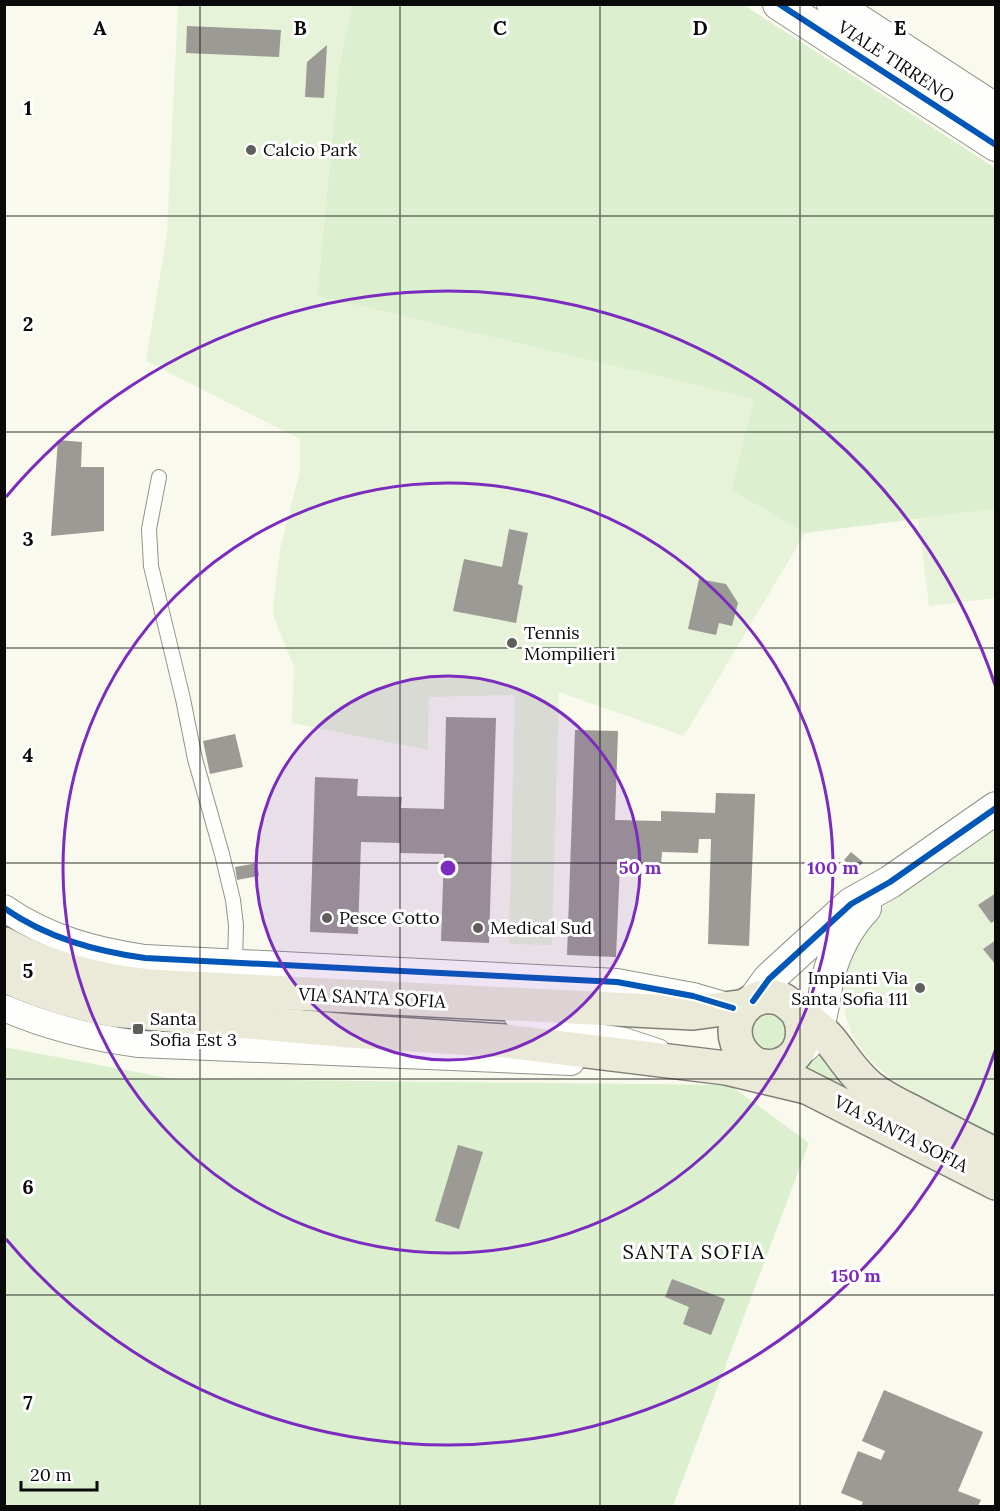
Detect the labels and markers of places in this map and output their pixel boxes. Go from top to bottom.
place label: Calcio Park [263,138,357,161]
marker: Calcio Park [244,143,258,157]
place label: Tennis Mompilieri [524,621,615,665]
marker: Tennis Mompilieri [505,636,519,650]
centre of rings [438,858,458,878]
place label: Pesce Cotto [339,906,440,929]
marker: Pesce Cotto [320,911,334,925]
place label: Medical Sud [490,916,592,939]
marker: Medical Sud [471,921,485,935]
place label: Impianti Via Santa Sofia 111 [791,966,908,1010]
marker: Impianti Via Santa Sofia 111 [913,981,927,995]
place label: Santa Sofia Est 3 [150,1007,237,1051]
marker: Santa Sofia Est 3 [131,1022,145,1036]

